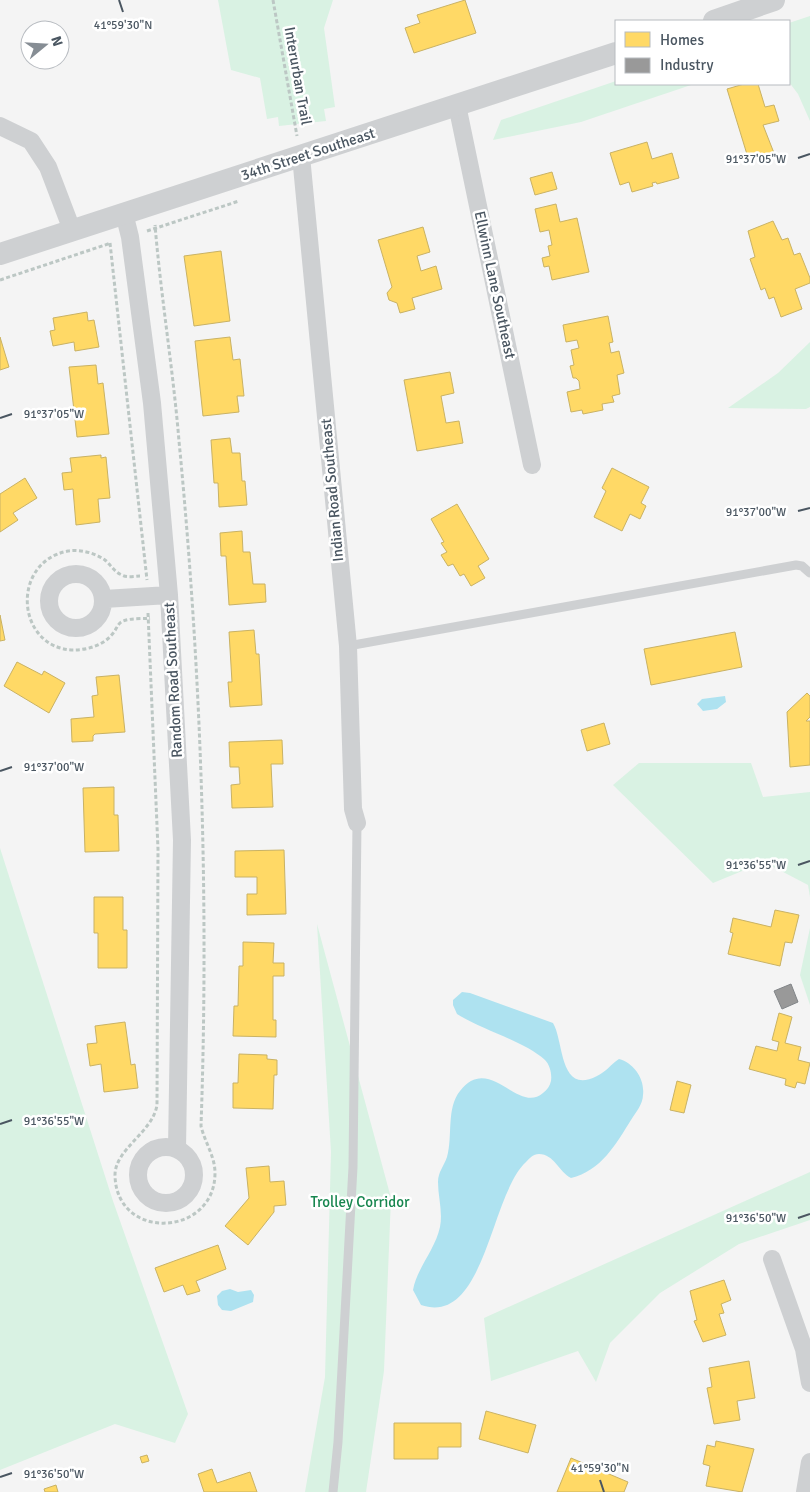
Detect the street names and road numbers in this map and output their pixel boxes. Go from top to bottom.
street label: Interurban Trail [280,25,316,127]
street label: 34th Street Southeast [239,124,377,184]
street label: Ellwinn Lane Southeast [471,209,519,361]
street label: Indian Road Southeast [317,418,347,562]
street label: Random Road Southeast [160,602,186,758]

